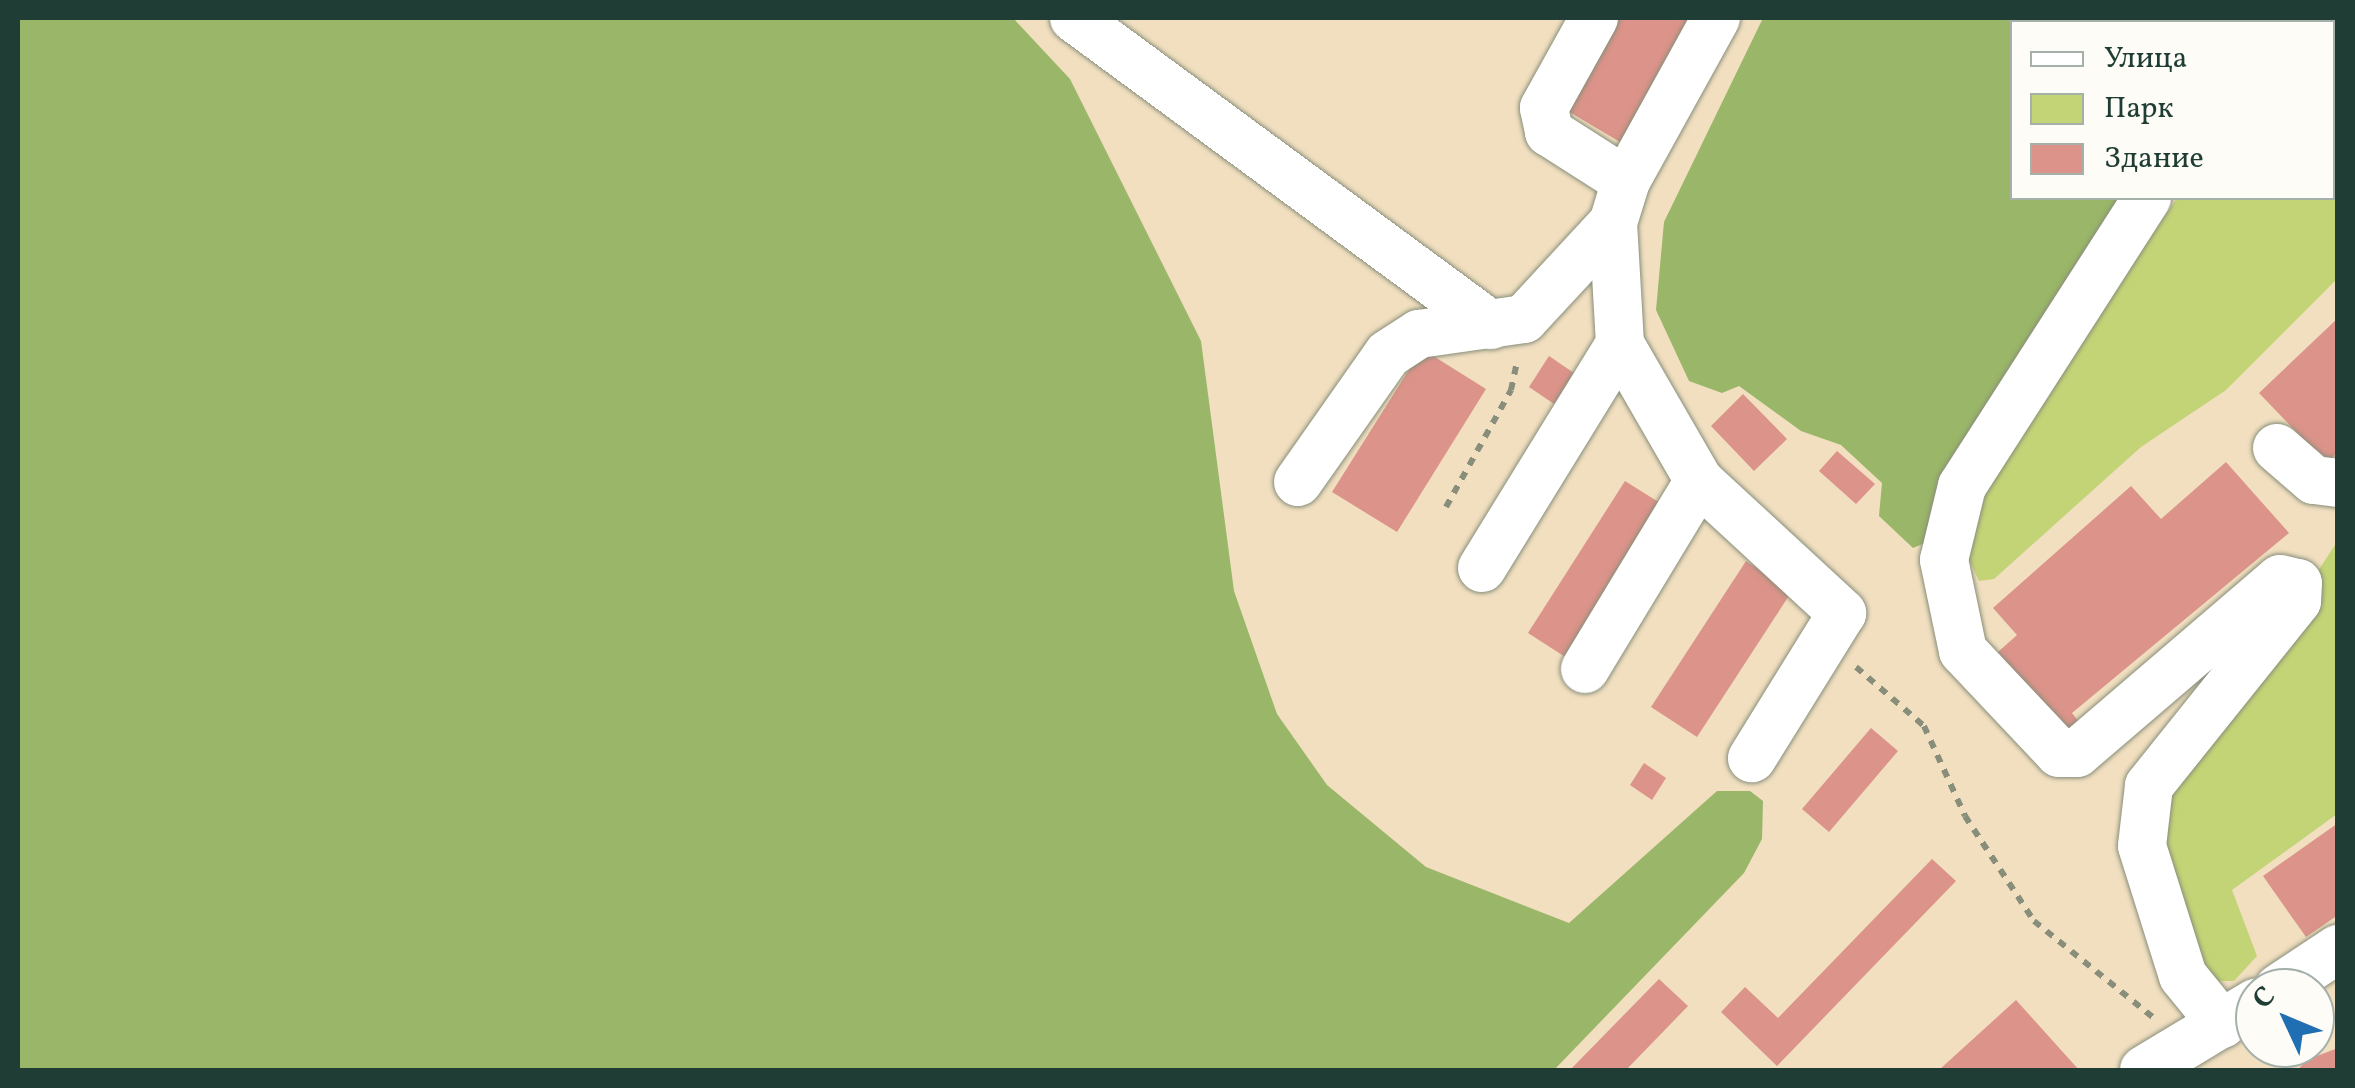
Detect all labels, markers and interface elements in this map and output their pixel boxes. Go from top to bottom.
legend [2010,20,2335,200]
text: Улица [2104,38,2187,80]
text: Парк [2104,88,2173,130]
text: Здание [2104,138,2204,180]
north arrow [2235,968,2335,1068]
text: С [2244,978,2285,1018]

